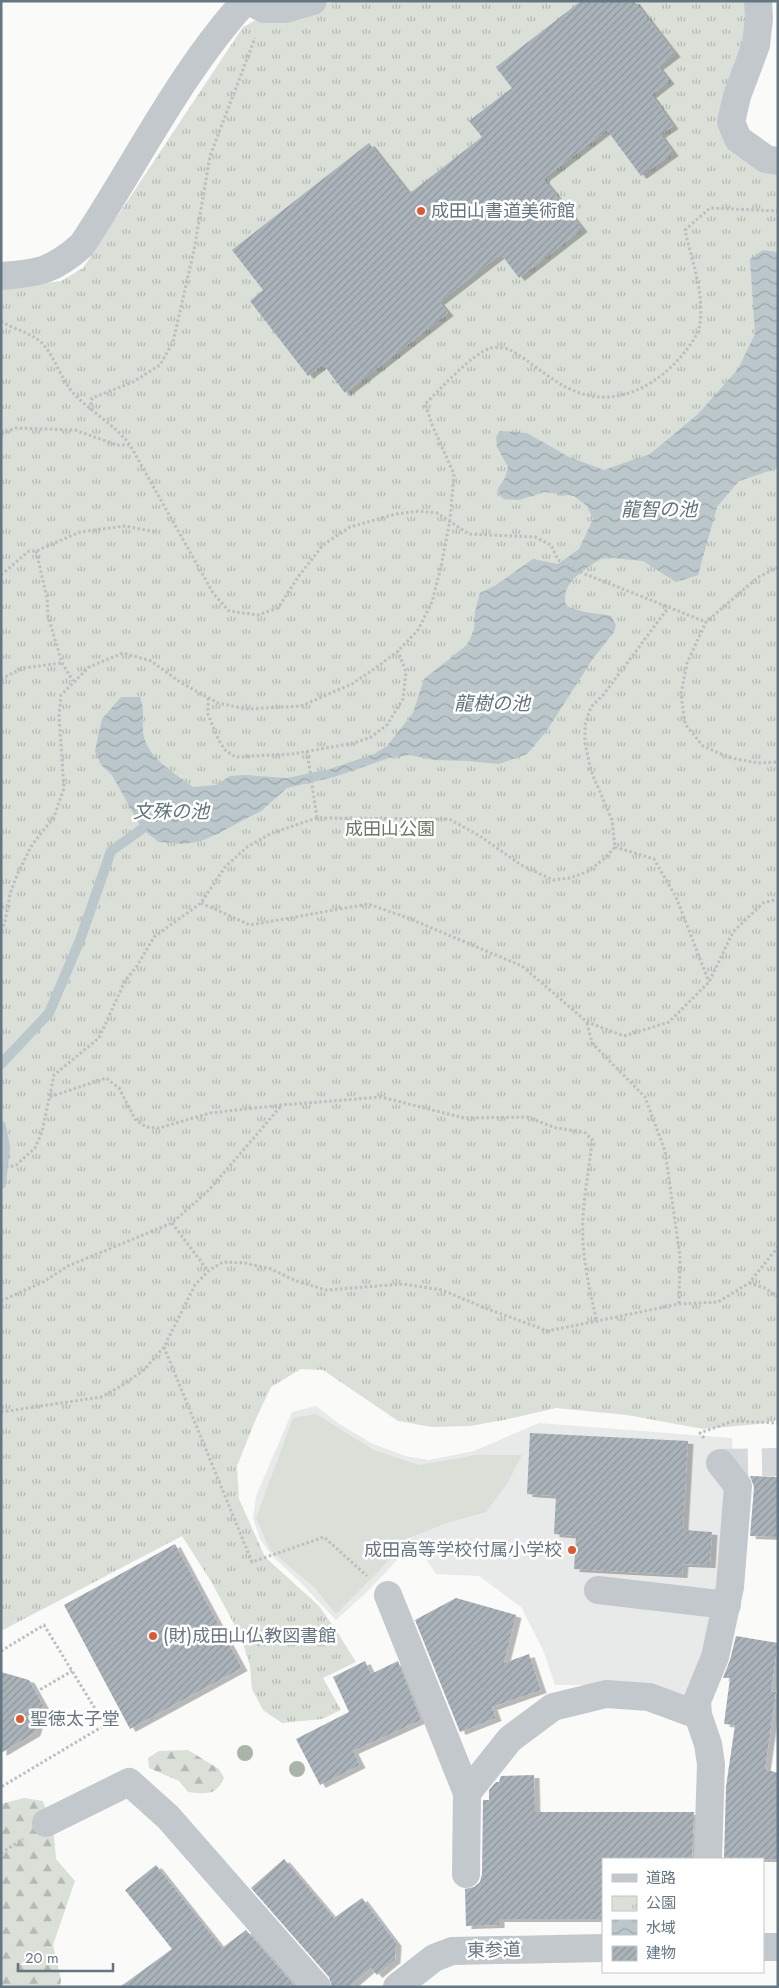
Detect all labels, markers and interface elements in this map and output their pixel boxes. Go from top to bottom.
place label: 成田山書道美術館 [431,198,575,224]
marker: 成田山書道美術館 [415,205,427,217]
water label: 龍智の池 [621,496,699,523]
water label: 龍樹の池 [454,690,532,717]
water label: 文殊の池 [133,798,211,825]
park label: 成田山公園 [345,816,435,842]
place label: 成田高等学校付属小学校 [364,1537,562,1563]
marker: 成田高等学校付属小学校 [566,1544,578,1556]
place label: (財)成田山仏教図書館 [163,1623,336,1649]
marker: (財)成田山仏教図書館 [147,1630,159,1642]
place label: 聖徳太子堂 [30,1706,120,1732]
marker: 聖徳太子堂 [14,1713,26,1725]
legend [602,1858,764,1973]
text: 道路 [646,1867,676,1889]
text: 公園 [646,1892,676,1914]
text: 水域 [646,1917,676,1939]
street label: 東参道 [467,1937,521,1963]
scale bar [18,1940,112,1972]
text: 建物 [646,1942,676,1964]
text: 20 m [25,1947,59,1969]

